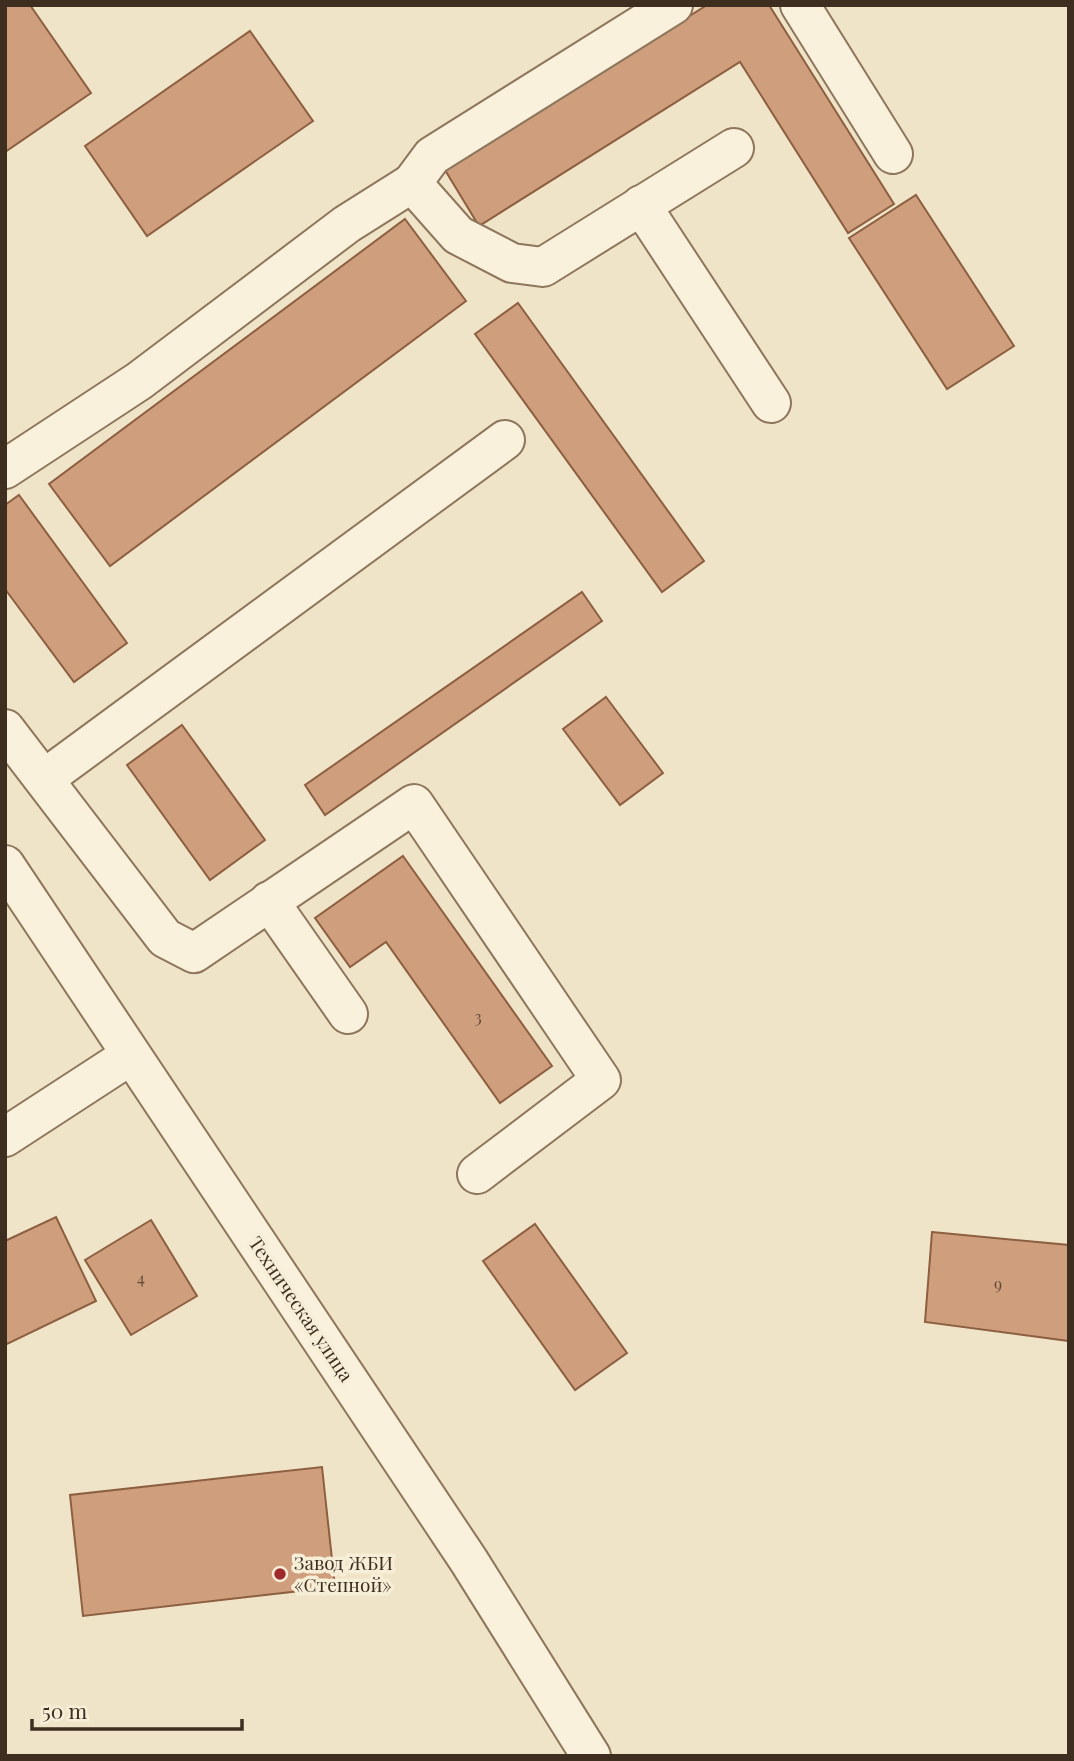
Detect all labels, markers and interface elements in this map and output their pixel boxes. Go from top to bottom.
house number: 3 [474,1006,482,1027]
street label: Техническая улица [244,1231,360,1387]
house number: 4 [137,1267,145,1288]
house number: 9 [994,1273,1002,1294]
place label: Завод ЖБИ «Степной» [294,1549,393,1597]
marker: Завод ЖБИ «Степной» [272,1566,288,1582]
scale bar [32,1688,242,1732]
text: 50 m [42,1696,88,1724]

